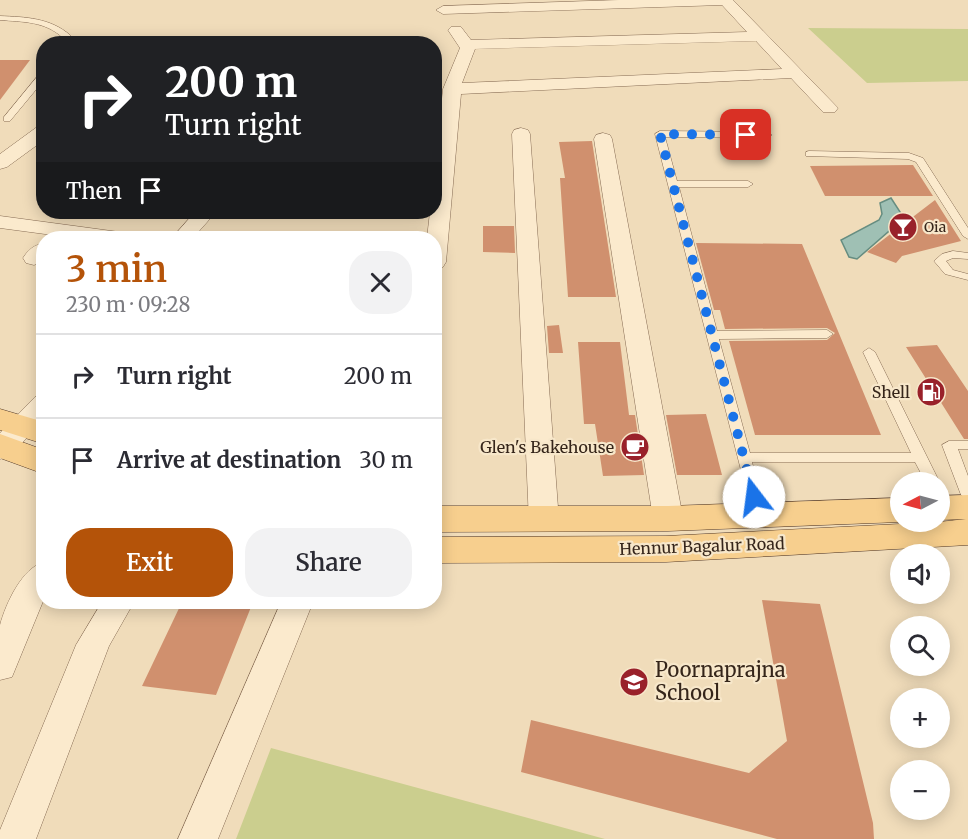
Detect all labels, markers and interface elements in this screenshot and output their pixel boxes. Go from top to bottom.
text: 200 m [165,56,297,108]
icon: right [66,60,144,138]
text: Turn right [165,108,302,142]
pin [720,109,771,160]
icon: arrive [729,118,762,151]
icon: arrive [134,174,167,207]
text: Then [66,177,122,205]
bar icon: Oia [887,211,919,243]
place label: Oia [924,218,947,236]
text: 3 min [66,247,167,292]
button: close [349,251,412,314]
text: 230 m · 09:28 [66,292,190,317]
icon: right [66,360,99,393]
text: Turn right [117,362,231,390]
text: 200 m [344,362,412,390]
fuel station icon: Shell [915,376,947,408]
place label: Shell [872,382,910,402]
cafe icon: Glen's Bakehouse [619,431,651,463]
place label: Glen's Bakehouse [480,437,614,457]
icon: arrive [66,444,99,477]
text: Arrive at destination [117,446,341,474]
text: 30 m [359,446,413,474]
position arrow [722,465,786,529]
north arrow [890,472,950,532]
map controls [890,472,950,820]
button: Exit [66,528,233,597]
button: Share [245,528,412,597]
street label: Hennur Bagalur Road [619,533,785,559]
button: sound [890,544,950,604]
button: search [890,616,950,676]
place label: Poornaprajna School [655,657,786,705]
school or university icon: Poornaprajna School [618,666,650,698]
button: + [890,688,950,748]
button: − [890,760,950,820]

